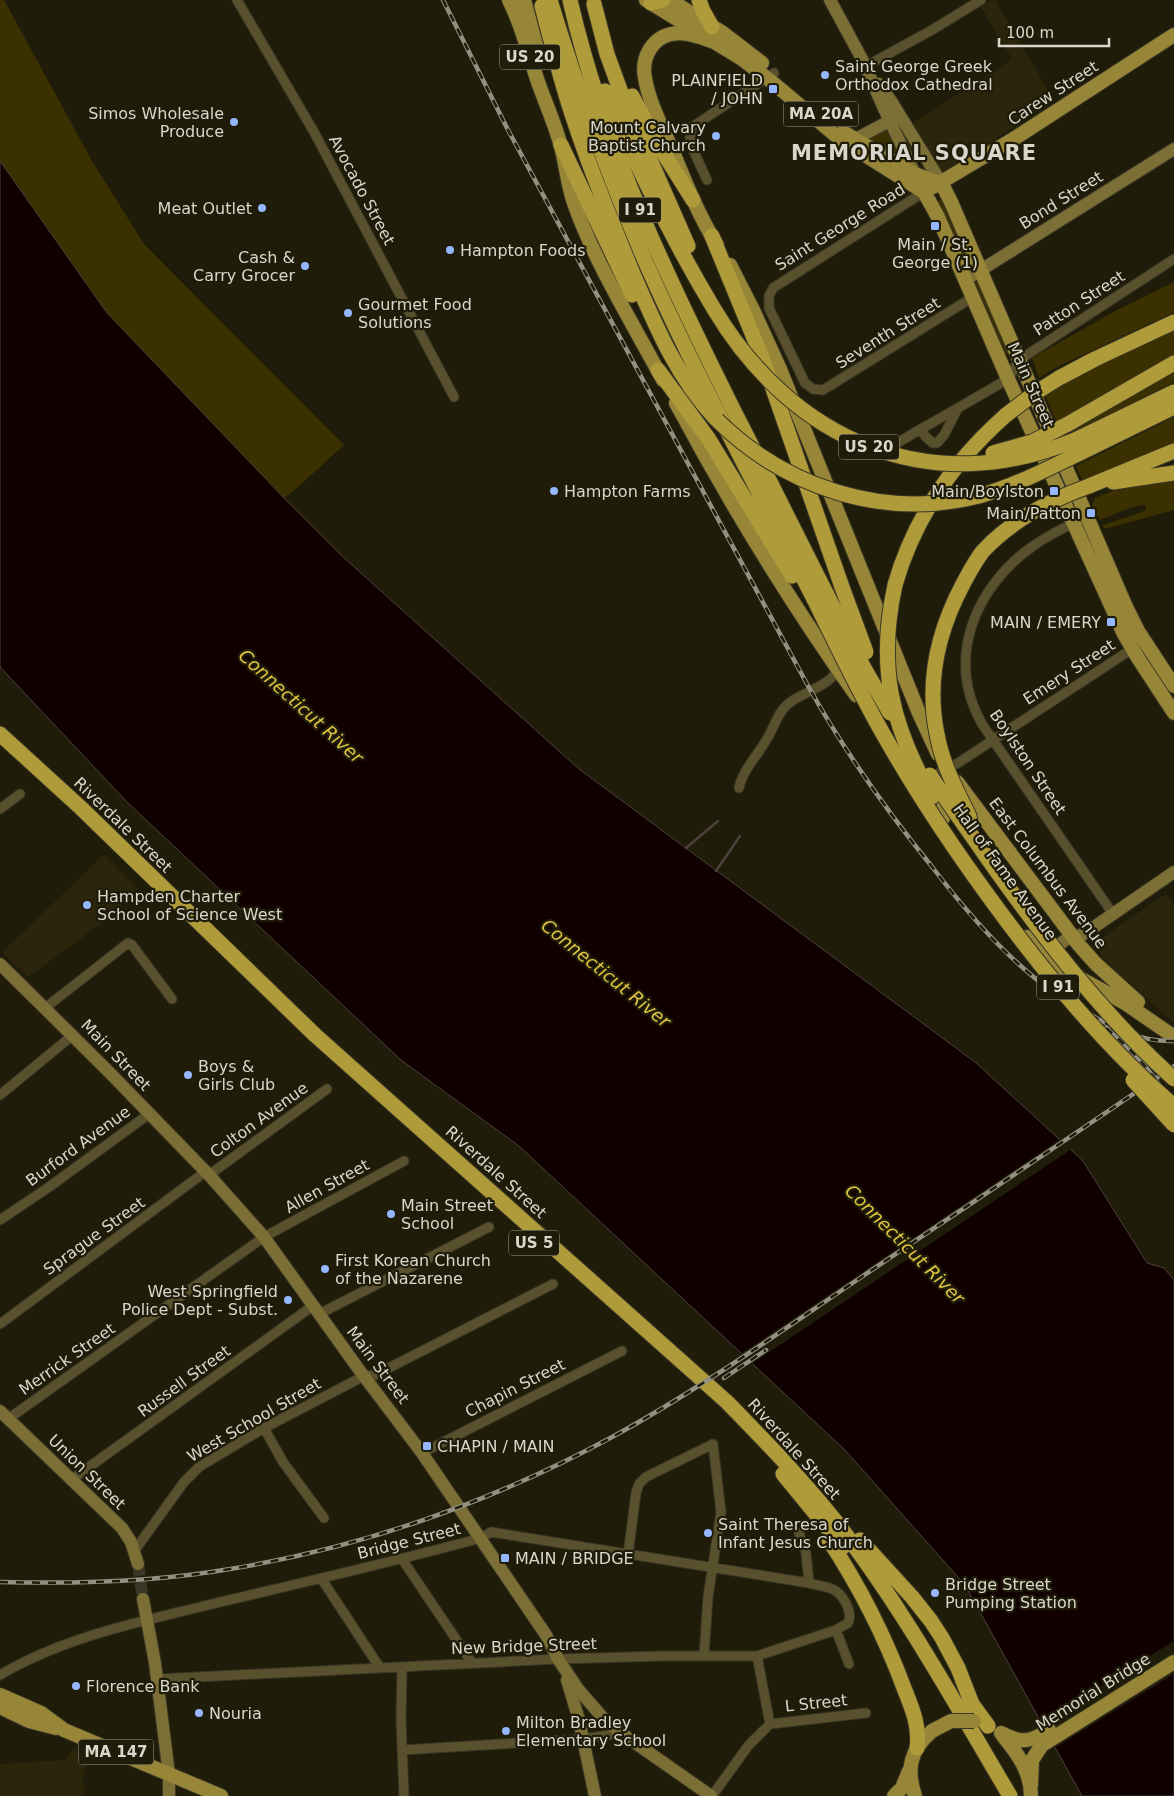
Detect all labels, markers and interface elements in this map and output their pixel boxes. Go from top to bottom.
scale bar [999,15,1109,47]
text: 100 m [1006,24,1054,42]
road number: US 20 [500,44,560,70]
place label: Saint George Greek Orthodox Cathedral [835,57,993,94]
street label: Carew Street [1004,57,1102,129]
marker: Saint George Greek Orthodox Cathedral [819,69,831,81]
place label: PLAINFIELD / JOHN [671,71,763,108]
marker: PLAINFIELD / JOHN [767,83,779,95]
road number: MA 20A [784,102,858,126]
place label: Simos Wholesale Produce [88,104,224,141]
marker: Simos Wholesale Produce [228,116,240,128]
place label: Mount Calvary Baptist Church [588,118,706,155]
marker: Mount Calvary Baptist Church [710,130,722,142]
street label: Avocado Street [325,132,399,248]
district label: MEMORIAL SQUARE [791,141,1037,165]
street label: Bond Street [1016,167,1106,233]
street label: Saint George Road [772,179,908,275]
road number: I 91 [619,198,661,222]
place label: Meat Outlet [158,199,252,218]
marker: Meat Outlet [256,202,268,214]
marker: Main / St. George (1) [929,220,941,232]
place label: Main / St. George (1) [892,235,978,272]
place label: Hampton Foods [460,241,586,260]
marker: Hampton Foods [444,244,456,256]
place label: Cash & Carry Grocer [193,248,295,285]
marker: Cash & Carry Grocer [299,260,311,272]
street label: Patton Street [1030,266,1128,340]
street label: Seventh Street [832,293,944,373]
place label: Gourmet Food Solutions [358,295,472,332]
marker: Gourmet Food Solutions [342,307,354,319]
street label: Main Street [1004,339,1058,431]
road number: US 20 [839,434,899,460]
place label: Hampton Farms [564,482,691,501]
place label: Main/Boylston [931,482,1044,501]
marker: Hampton Farms [548,485,560,497]
marker: Main/Boylston [1048,485,1060,497]
place label: Main/Patton [986,504,1081,523]
marker: Main/Patton [1085,507,1097,519]
place label: MAIN / EMERY [990,613,1101,632]
marker: MAIN / EMERY [1105,616,1117,628]
street label: Emery Street [1020,635,1118,709]
water label: Connecticut River [234,645,369,768]
street label: Boylston Street [986,706,1070,818]
street label: Riverdale Street [70,773,176,877]
street label: East Columbus Avenue [985,794,1111,952]
street label: Hall of Fame Avenue [949,800,1061,944]
place label: Hampden Charter School of Science West [97,887,282,924]
marker: Hampden Charter School of Science West [81,899,93,911]
water label: Connecticut River [537,914,676,1033]
road number: I 91 [1037,974,1079,1000]
street label: Main Street [77,1015,155,1095]
place label: Boys & Girls Club [198,1057,275,1094]
marker: Boys & Girls Club [182,1069,194,1081]
street label: Colton Avenue [206,1078,312,1162]
street label: Burford Avenue [22,1102,134,1190]
street label: Riverdale Street [442,1122,550,1222]
street label: Allen Street [281,1155,373,1217]
water label: Connecticut River [841,1180,970,1309]
street label: Sprague Street [40,1193,148,1279]
place label: Main Street School [401,1196,493,1233]
marker: Main Street School [385,1208,397,1220]
road number: US 5 [509,1230,559,1256]
place label: First Korean Church of the Nazarene [335,1251,491,1288]
marker: First Korean Church of the Nazarene [319,1263,331,1275]
place label: West Springfield Police Dept - Subst. [122,1282,278,1319]
marker: West Springfield Police Dept - Subst. [282,1294,294,1306]
street label: Merrick Street [15,1319,119,1399]
street label: Main Street [343,1323,413,1407]
street label: Russell Street [134,1341,234,1421]
street label: Chapin Street [462,1355,568,1421]
street label: West School Street [184,1374,324,1466]
street label: Riverdale Street [744,1395,844,1503]
street label: Union Street [44,1430,130,1514]
place label: CHAPIN / MAIN [437,1437,554,1456]
marker: CHAPIN / MAIN [421,1440,433,1452]
place label: Saint Theresa of Infant Jesus Church [718,1515,873,1552]
street label: Bridge Street [355,1519,463,1563]
marker: Saint Theresa of Infant Jesus Church [702,1527,714,1539]
place label: MAIN / BRIDGE [515,1549,634,1568]
marker: MAIN / BRIDGE [499,1552,511,1564]
place label: Bridge Street Pumping Station [945,1575,1077,1612]
marker: Bridge Street Pumping Station [929,1587,941,1599]
street label: New Bridge Street [451,1634,597,1658]
street label: Memorial Bridge [1032,1649,1154,1735]
place label: Florence Bank [86,1677,200,1696]
marker: Florence Bank [70,1680,82,1692]
street label: L Street [784,1690,848,1716]
place label: Nouria [209,1704,262,1723]
marker: Nouria [193,1707,205,1719]
place label: Milton Bradley Elementary School [516,1713,666,1750]
marker: Milton Bradley Elementary School [500,1725,512,1737]
road number: MA 147 [78,1740,154,1764]

